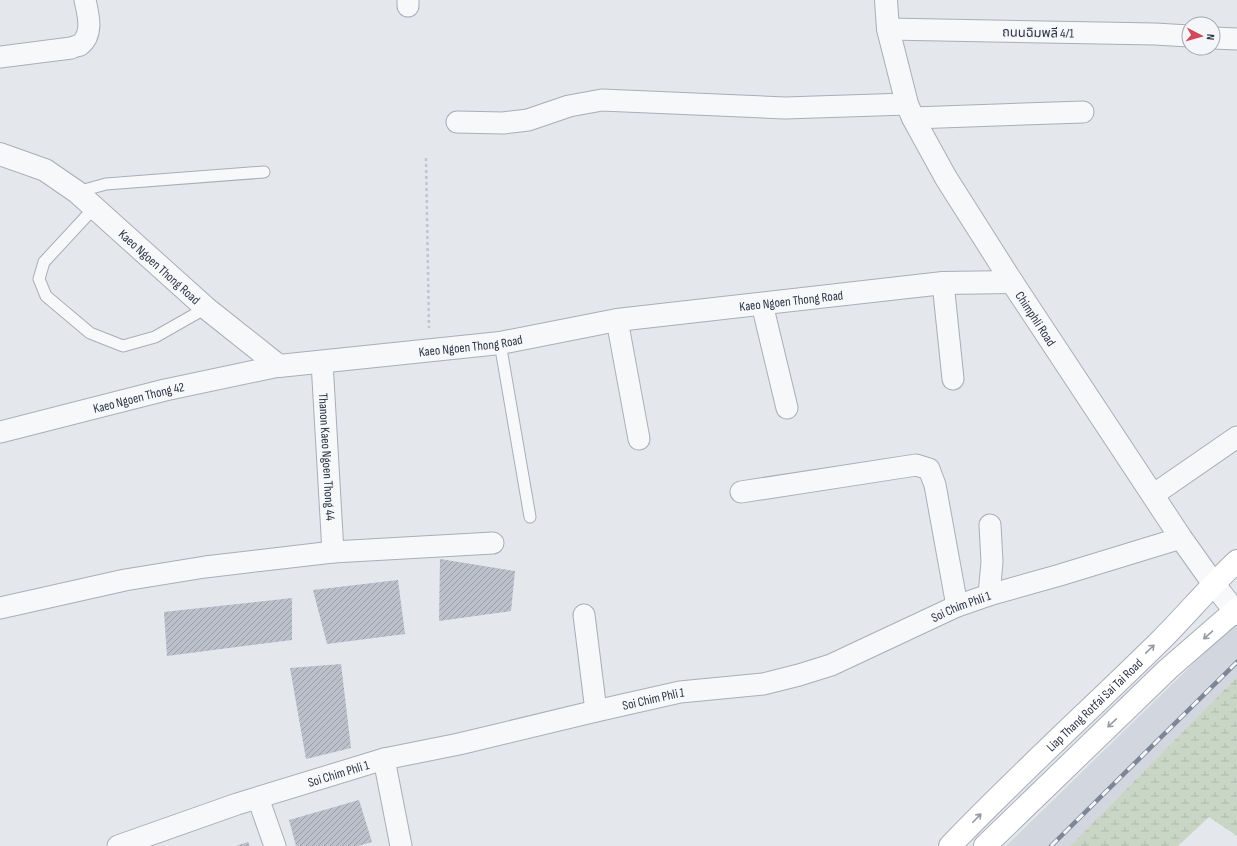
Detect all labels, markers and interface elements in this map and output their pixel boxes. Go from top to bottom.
north arrow [1181,16,1221,56]
street label: ถนนฉิมพลี 4/1 [1002,24,1075,42]
text: N [1204,33,1217,41]
street label: Kaeo Ngoen Thong Road [115,226,203,308]
street label: Kaeo Ngoen Thong Road [739,287,844,315]
street label: Chimphli Road [1011,289,1059,350]
street label: Kaeo Ngoen Thong Road [418,332,524,360]
street label: Kaeo Ngoen Thong 42 [92,379,186,417]
street label: Thanon Kaeo Ngoen Thong 44 [315,393,338,522]
street label: Soi Chim Phli 1 [929,588,993,626]
one-way arrow [1202,630,1213,639]
one-way arrow [1145,645,1155,654]
street label: Liap Thang Rotfai Sai Tai Road [1043,655,1146,755]
street label: Soi Chim Phli 1 [621,685,685,714]
one-way arrow [1107,718,1117,728]
street label: Soi Chim Phli 1 [306,757,371,791]
one-way arrow [972,813,982,823]

